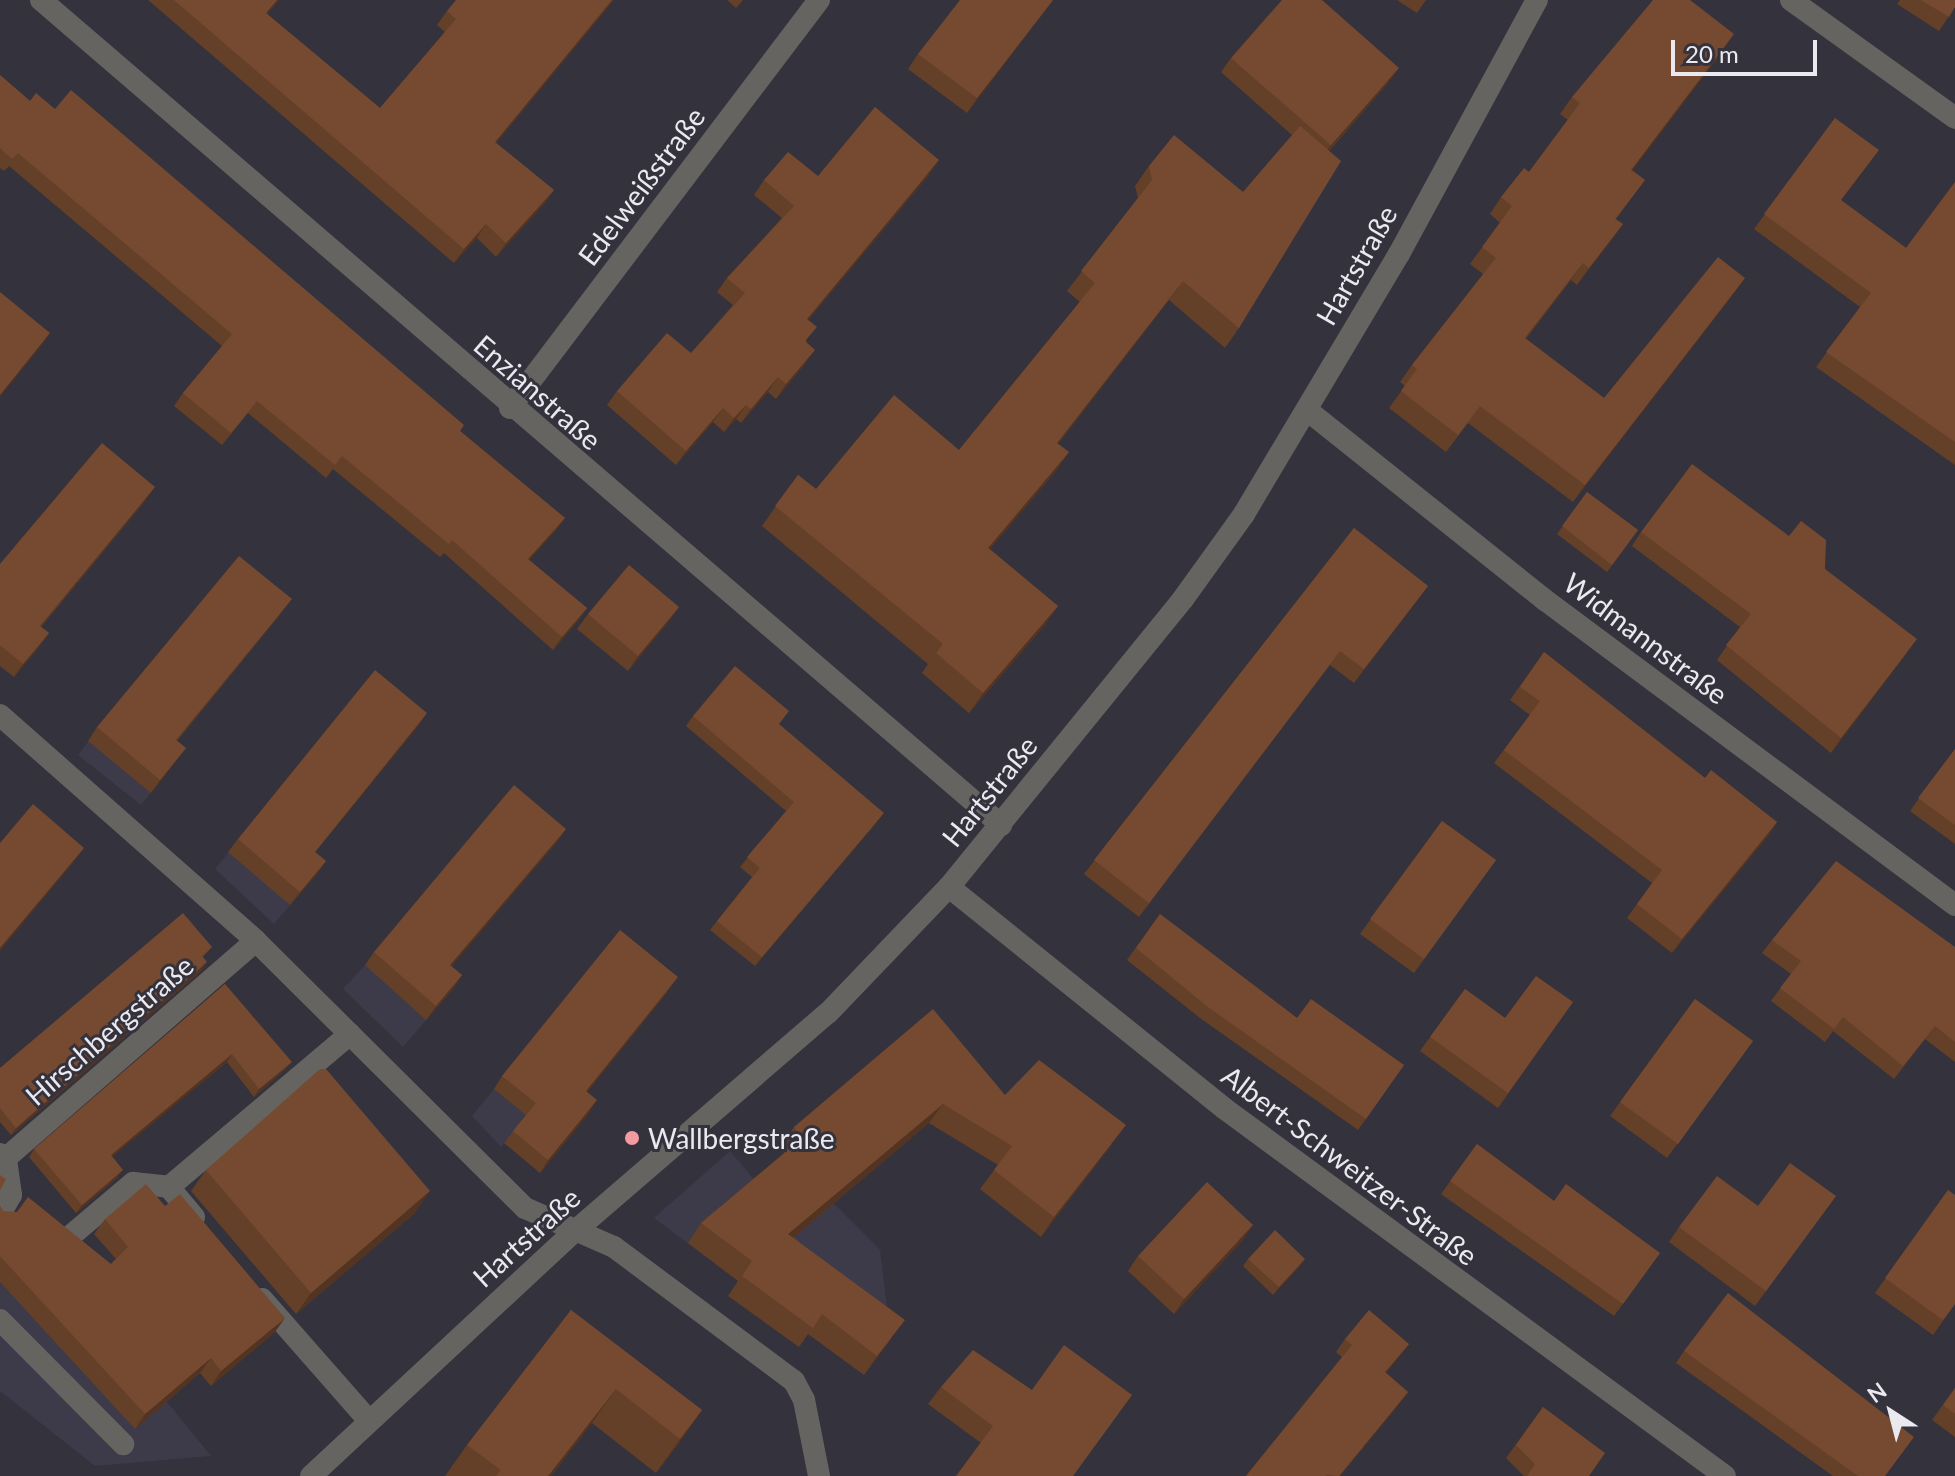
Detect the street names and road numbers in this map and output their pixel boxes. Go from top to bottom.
street label: Edelweißstraße [571,100,711,272]
street label: Hartstraße [1308,199,1404,331]
street label: Enzianstraße [468,328,608,456]
street label: Widmannstraße [1557,565,1735,711]
street label: Hartstraße [934,729,1044,853]
street label: Hirschbergstraße [18,948,200,1112]
street label: Albert-Schweitzer-Straße [1216,1058,1484,1272]
street label: Hartstraße [466,1180,586,1294]

